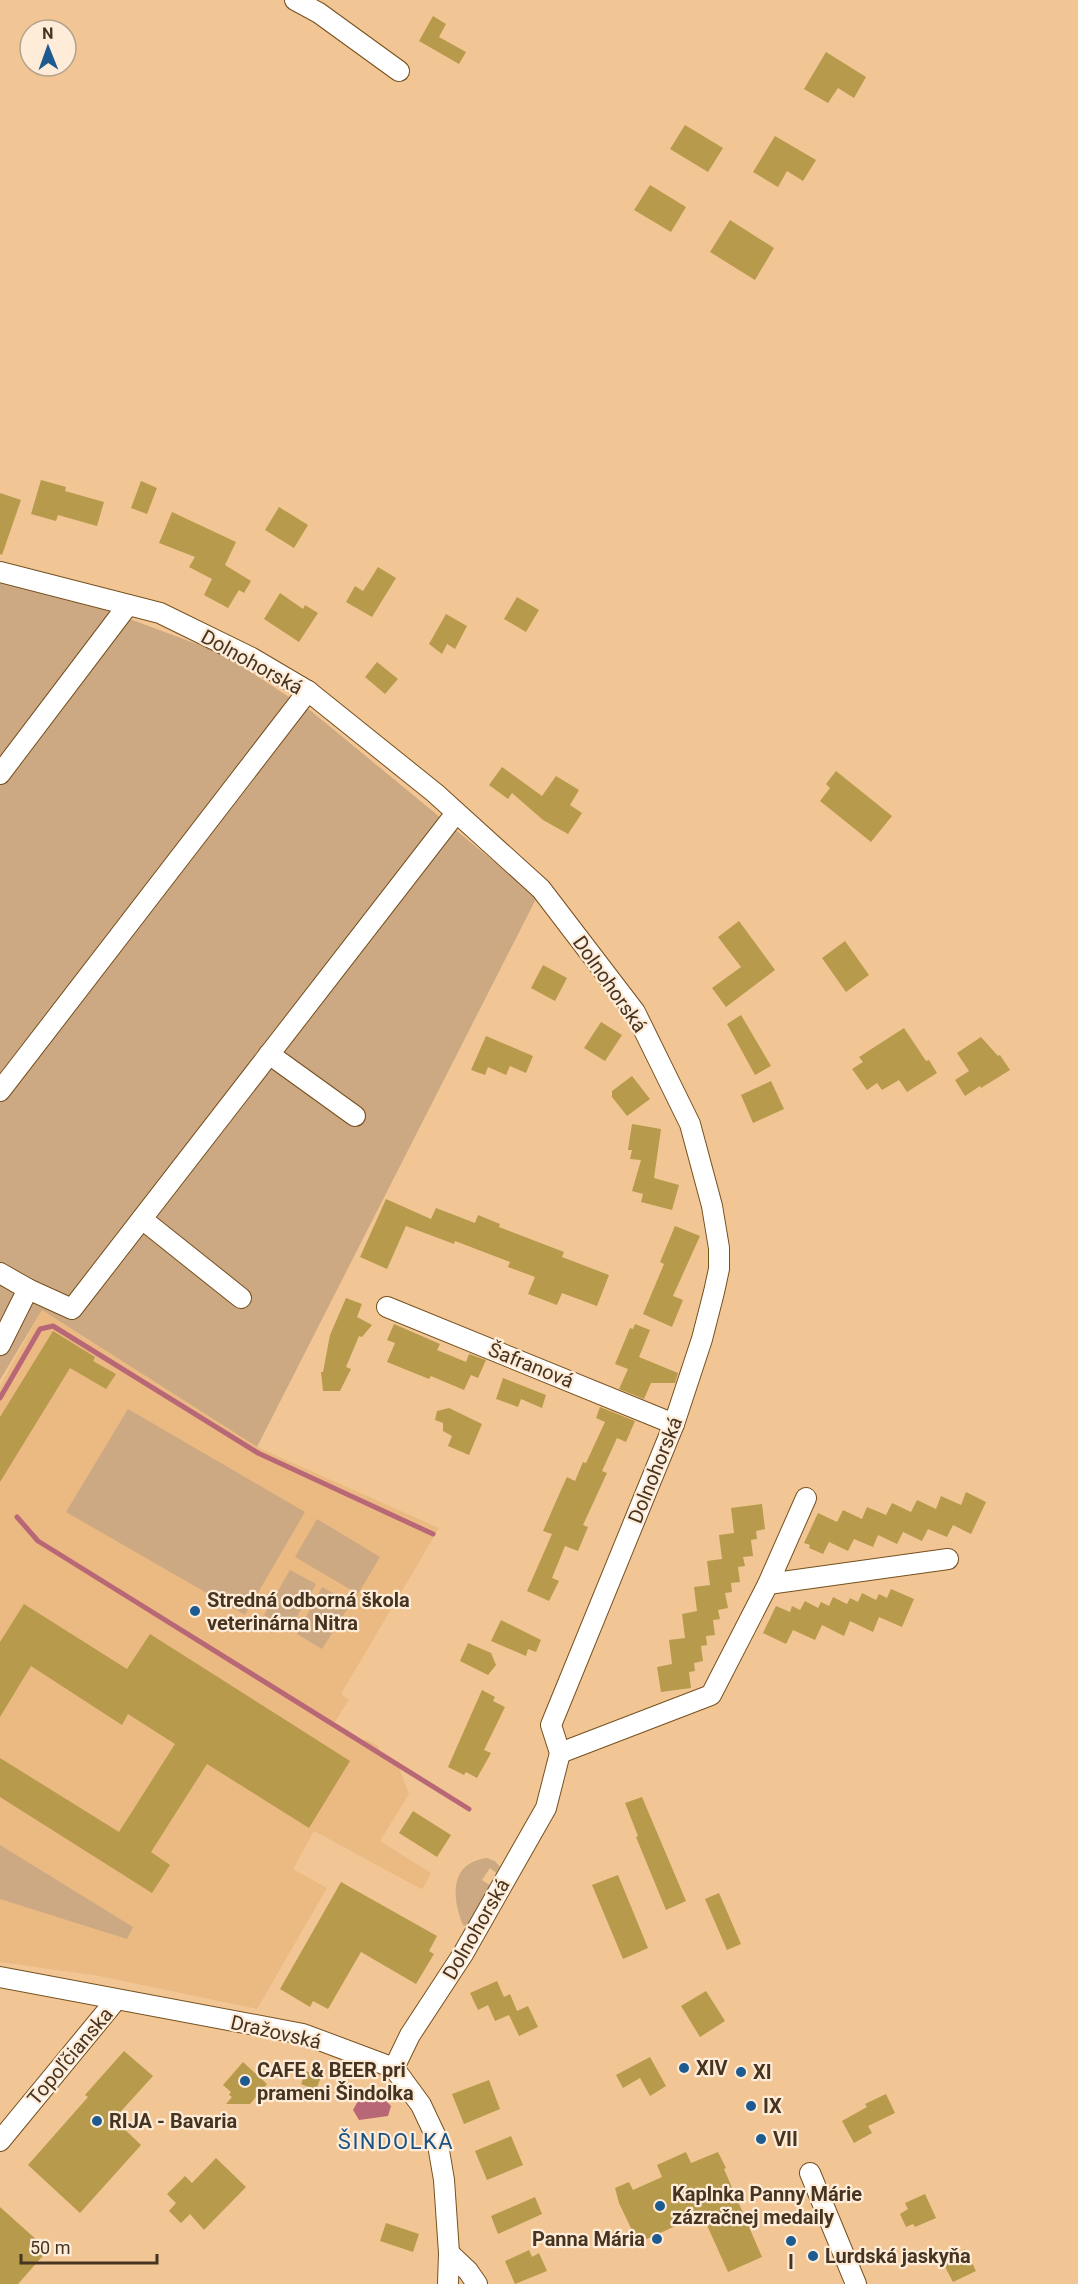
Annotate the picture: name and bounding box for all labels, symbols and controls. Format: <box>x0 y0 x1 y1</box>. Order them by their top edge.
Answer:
north arrow <box>18 18 78 78</box>
text: N <box>42 24 54 43</box>
street label: Dolnohorská <box>197 624 307 700</box>
street label: Dolnohorská <box>568 931 652 1037</box>
street label: Šafranová <box>485 1337 577 1393</box>
street label: Dolnohorská <box>623 1413 687 1527</box>
place label: Stredná odborná škola veterinárna Nitra <box>207 1588 410 1635</box>
marker: Stredná odborná škola veterinárna Nitra <box>188 1604 202 1618</box>
street label: Dolnohorská <box>438 1874 514 1984</box>
street label: Topoľčianska <box>22 2002 118 2110</box>
street label: Dražovská <box>228 2010 324 2054</box>
place label: XIV <box>696 2056 729 2080</box>
place label: CAFE & BEER pri prameni Šindolka <box>257 2058 414 2105</box>
place label: XI <box>753 2060 772 2084</box>
marker: XIV <box>677 2061 691 2075</box>
marker: XI <box>734 2065 748 2079</box>
marker: CAFE & BEER pri prameni Šindolka <box>238 2074 252 2088</box>
place label: IX <box>763 2094 782 2118</box>
marker: IX <box>744 2099 758 2113</box>
place label: RIJA - Bavaria <box>109 2109 238 2133</box>
marker: RIJA - Bavaria <box>90 2114 104 2128</box>
place label: VII <box>773 2127 798 2151</box>
district label: ŠINDOLKA <box>338 2128 454 2154</box>
marker: VII <box>754 2132 768 2146</box>
place label: Kaplnka Panny Márie zázračnej medaily <box>672 2182 862 2229</box>
marker: Kaplnka Panny Márie zázračnej medaily <box>653 2199 667 2213</box>
scale bar <box>21 2227 158 2265</box>
place label: Panna Mária <box>532 2227 645 2251</box>
marker: Panna Mária <box>650 2232 664 2246</box>
marker: I <box>784 2234 798 2248</box>
text: 50 m <box>30 2237 70 2258</box>
place label: Lurdská jaskyňa <box>825 2244 971 2268</box>
marker: Lurdská jaskyňa <box>806 2249 820 2263</box>
place label: I <box>788 2250 794 2274</box>

